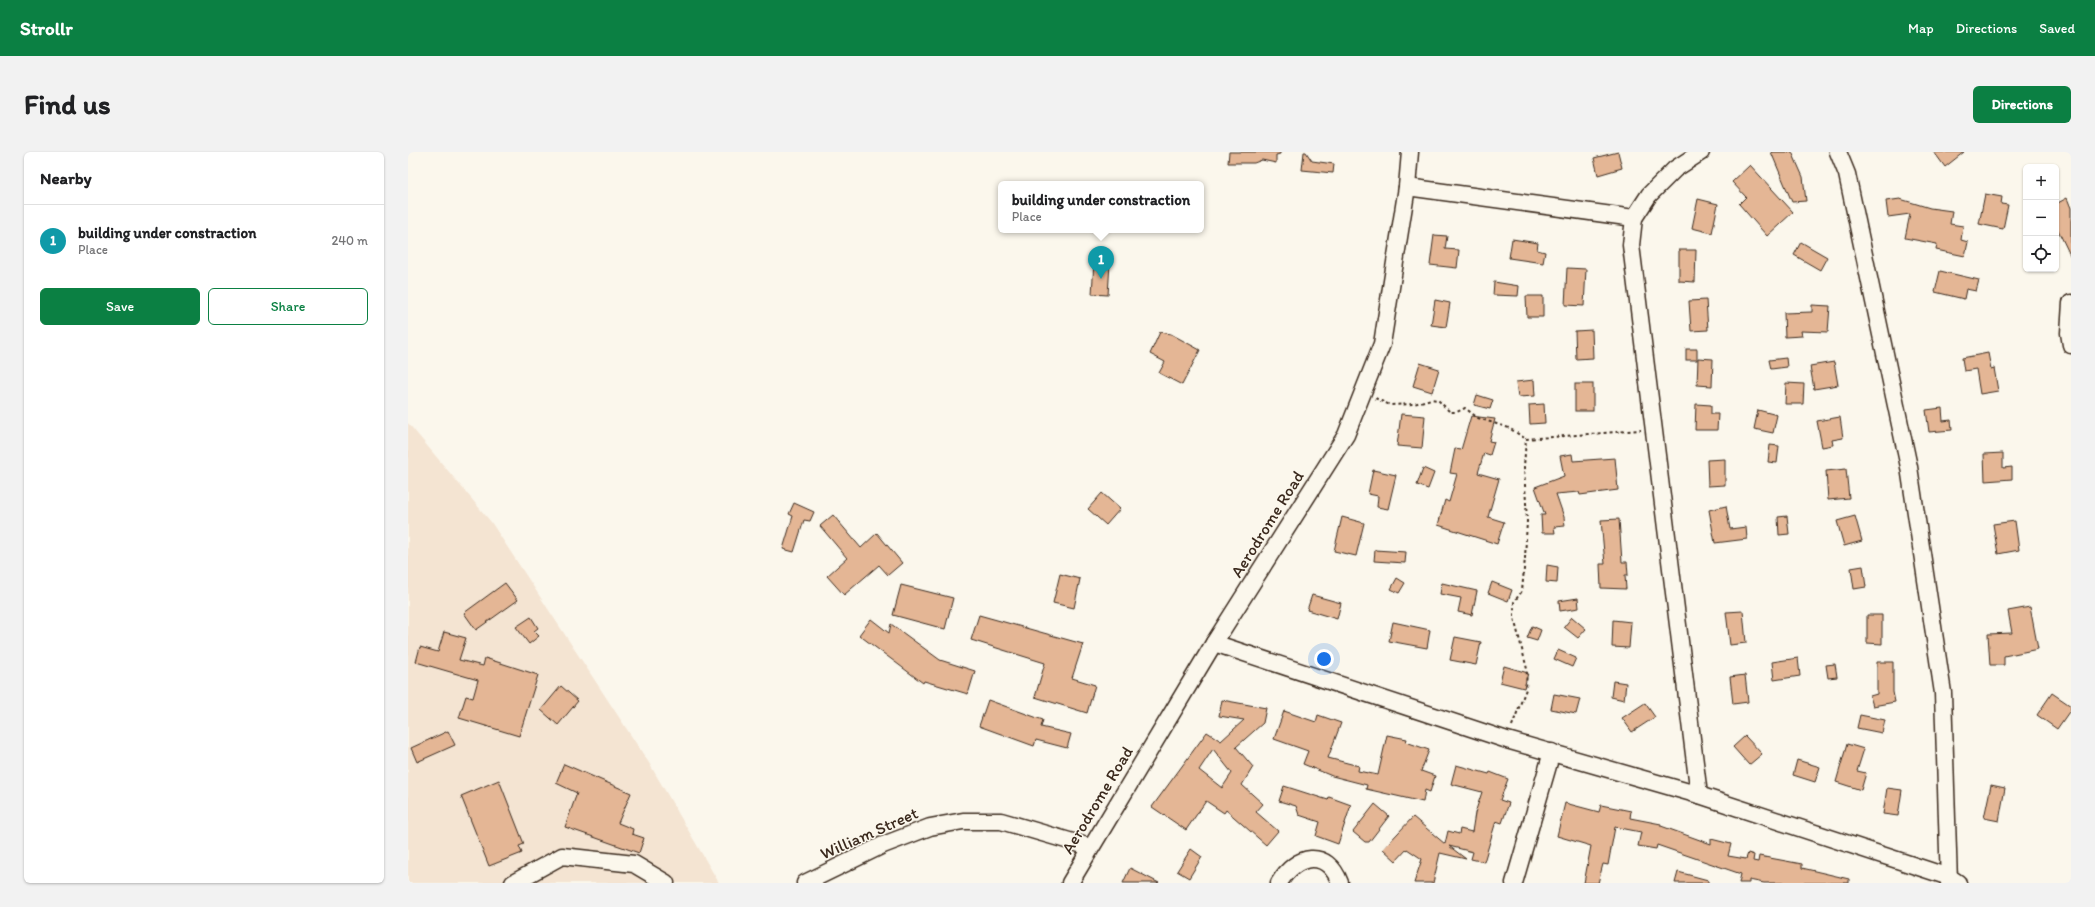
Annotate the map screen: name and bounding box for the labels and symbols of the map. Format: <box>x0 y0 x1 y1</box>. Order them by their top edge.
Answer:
pin: 1 <box>1088 246 1114 279</box>
street label: Aerodrome Road <box>1226 467 1308 581</box>
your location <box>1314 649 1334 669</box>
street label: Aerodrome Road <box>1057 743 1137 857</box>
street label: William Street <box>817 803 921 863</box>

